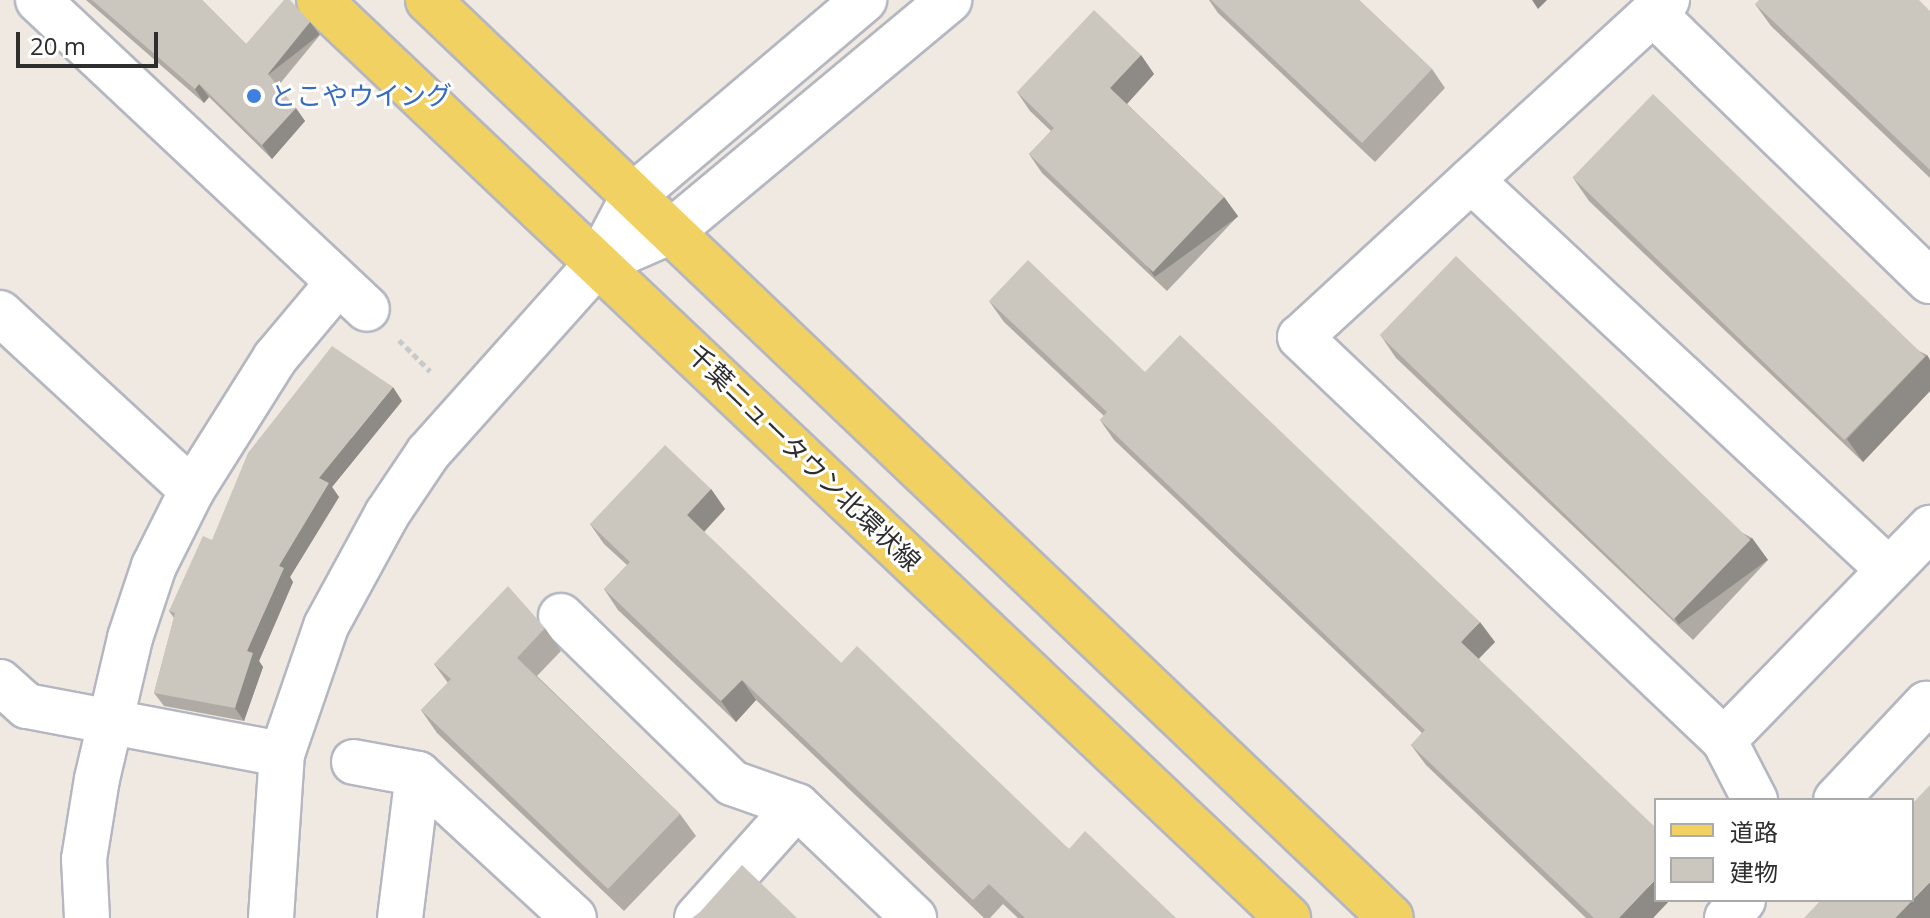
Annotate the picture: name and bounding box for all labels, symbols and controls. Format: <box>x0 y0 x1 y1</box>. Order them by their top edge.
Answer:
scale bar <box>20 16 162 66</box>
text: 20 m <box>30 29 86 62</box>
place label: とこやウイング <box>270 80 452 112</box>
marker: とこやウイング <box>245 87 263 105</box>
street label: 千葉ニュータウン北環状線 <box>681 338 927 578</box>
legend <box>1654 798 1914 902</box>
text: 道路 <box>1730 815 1778 848</box>
text: 建物 <box>1730 855 1778 888</box>

